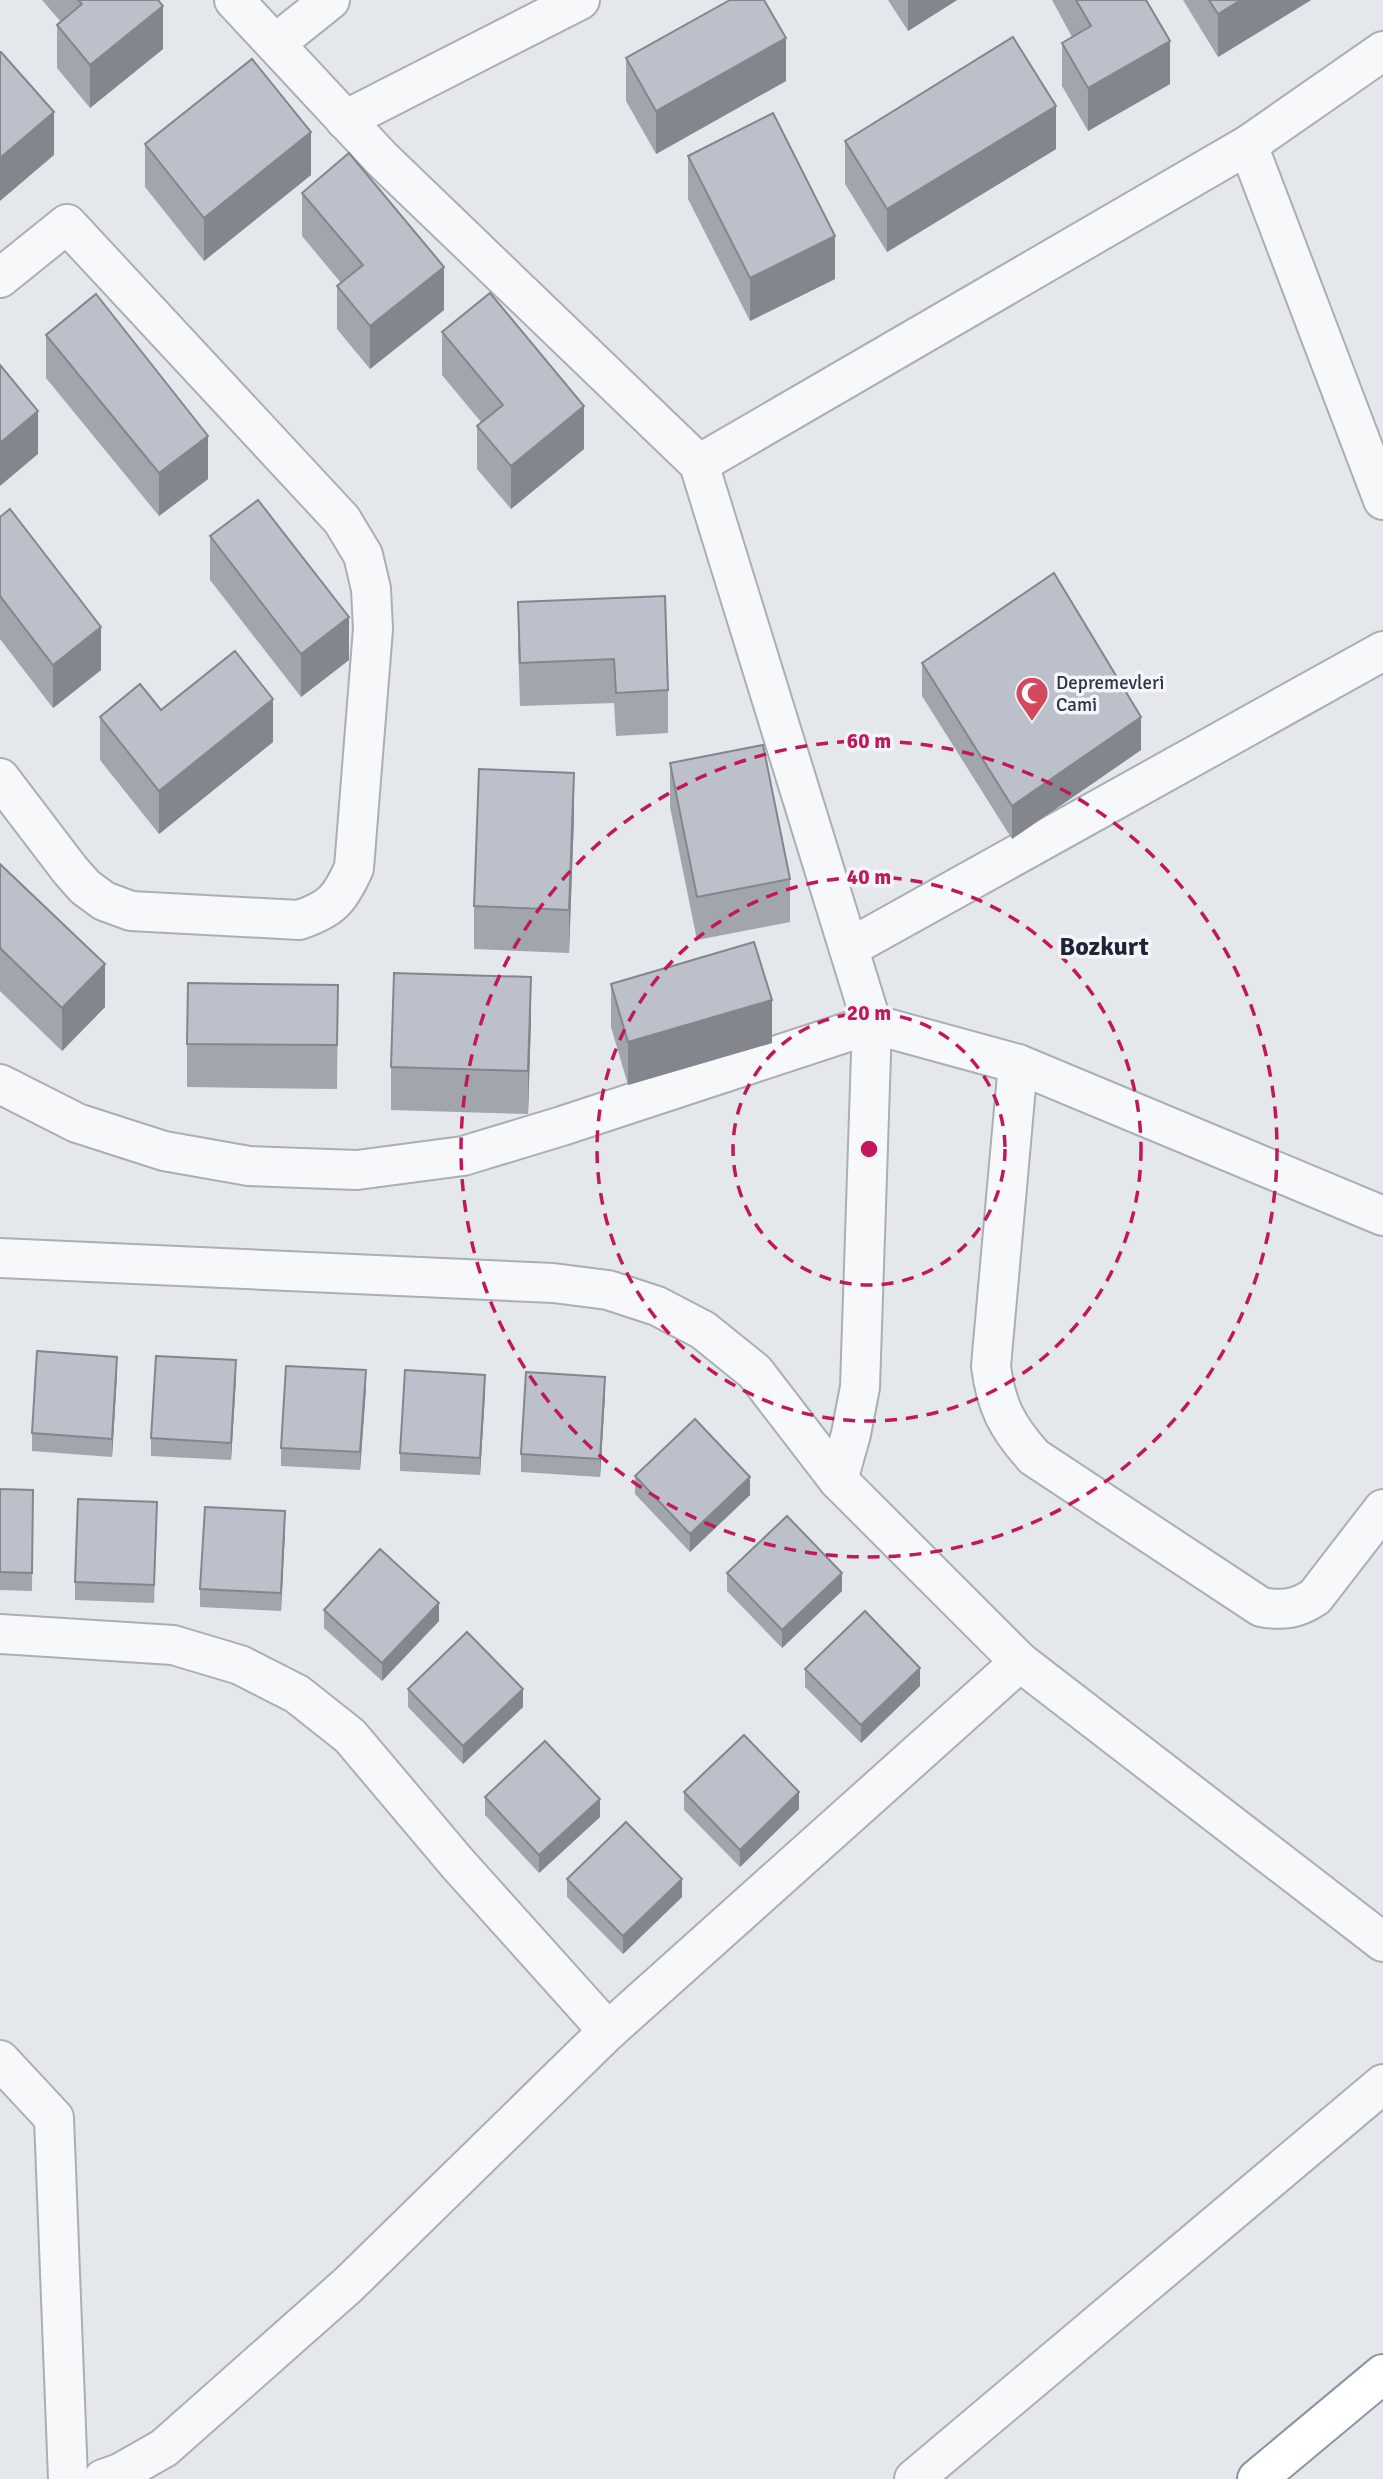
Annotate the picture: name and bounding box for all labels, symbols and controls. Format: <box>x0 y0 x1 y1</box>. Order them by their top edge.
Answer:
place label: Depremevleri Cami <box>1056 671 1164 717</box>
mosque icon: Depremevleri Cami <box>1013 674 1051 723</box>
text: 60 m <box>847 728 891 754</box>
text: 40 m <box>847 864 891 890</box>
district label: Bozkurt <box>1059 931 1149 963</box>
text: 20 m <box>847 1000 891 1026</box>
centre of rings <box>857 1137 881 1161</box>

